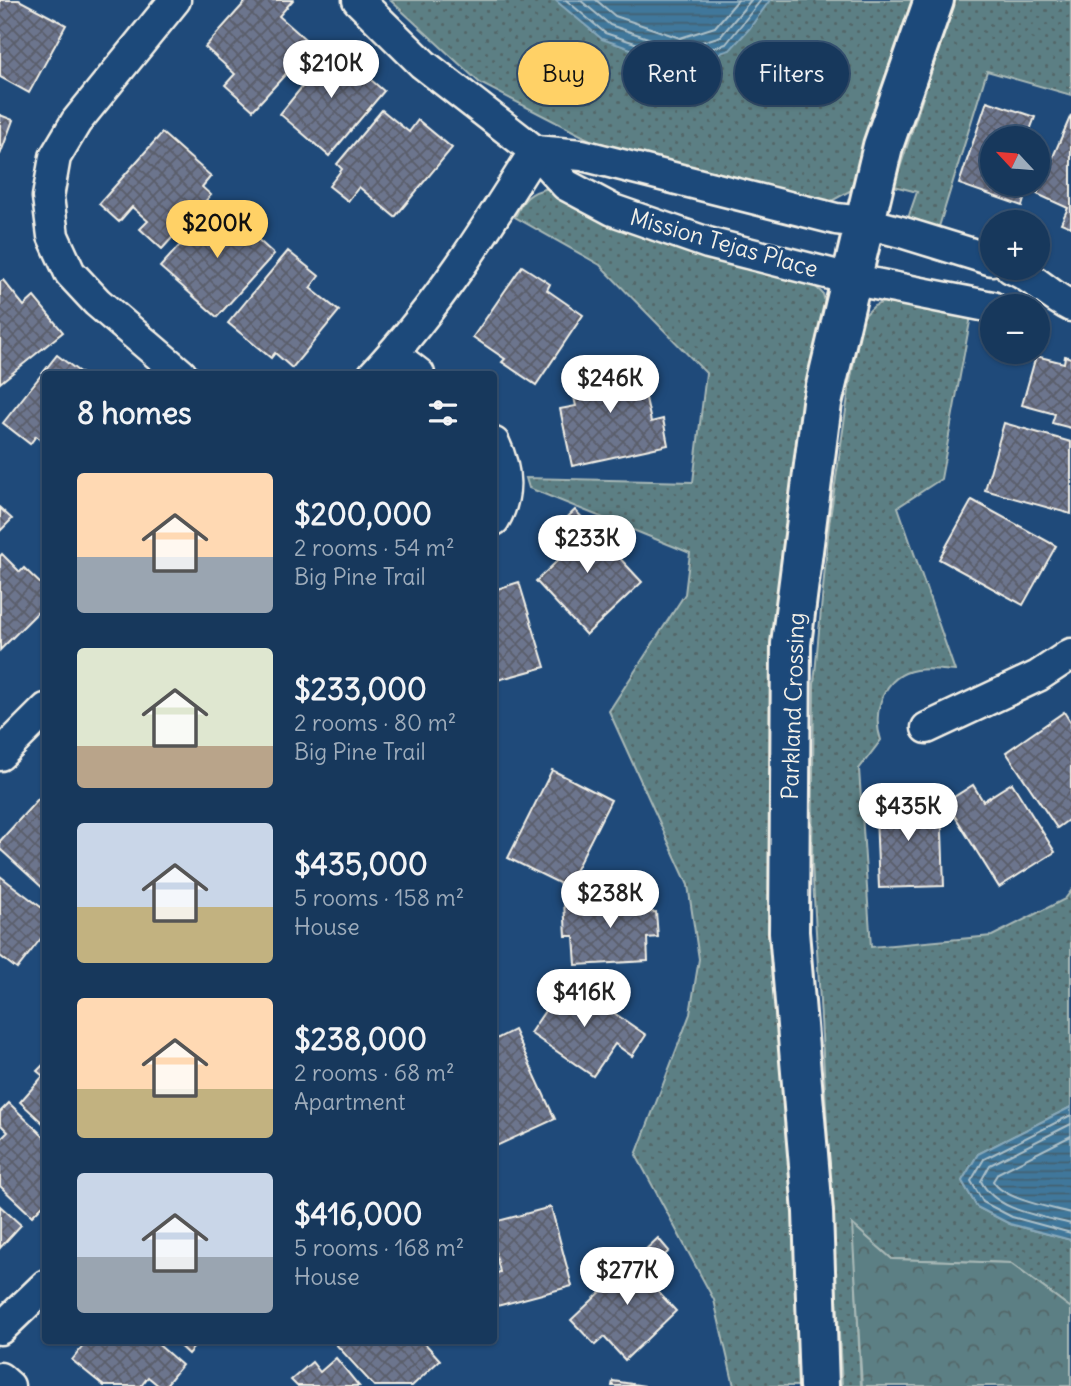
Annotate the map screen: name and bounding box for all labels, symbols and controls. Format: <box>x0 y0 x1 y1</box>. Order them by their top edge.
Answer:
pin: $210K <box>282 41 380 100</box>
chip: Buy <box>518 42 609 105</box>
chip: Rent <box>623 42 721 105</box>
chip: Filters <box>735 42 849 105</box>
text: $210K <box>299 48 363 77</box>
north arrow <box>980 126 1050 196</box>
map controls <box>980 126 1050 364</box>
pin: $200K <box>168 201 266 260</box>
street label: Mission Tejas Place <box>627 202 821 283</box>
text: $200K <box>182 208 252 237</box>
button: + <box>980 210 1050 280</box>
button: − <box>980 294 1050 364</box>
pin: $246K <box>561 356 659 415</box>
text: $246K <box>577 363 643 392</box>
text: 8 homes <box>77 394 192 432</box>
icon: filters <box>424 394 462 432</box>
text: $200,000 <box>294 495 432 533</box>
icon: home <box>133 501 217 585</box>
pin: $233K <box>538 516 636 575</box>
text: $233K <box>554 523 620 552</box>
text: 2 rooms · 54 m² <box>294 533 455 562</box>
text: Big Pine Trail <box>294 562 426 591</box>
street label: Parkland Crossing <box>775 612 810 800</box>
text: $233,000 <box>294 670 427 708</box>
icon: home <box>133 676 217 760</box>
text: 2 rooms · 80 m² <box>294 708 456 737</box>
text: Big Pine Trail <box>294 737 426 766</box>
pin: $435K <box>859 784 957 843</box>
text: $435K <box>875 791 941 820</box>
text: $435,000 <box>294 845 428 883</box>
icon: home <box>133 851 217 935</box>
pin: $238K <box>561 870 659 930</box>
text: $238K <box>577 878 643 907</box>
text: 5 rooms · 158 m² <box>294 883 464 912</box>
text: House <box>294 912 360 941</box>
pin: $416K <box>535 970 633 1029</box>
text: $416K <box>553 977 615 1006</box>
text: $238,000 <box>294 1020 427 1058</box>
icon: home <box>133 1026 217 1110</box>
text: 2 rooms · 68 m² <box>294 1058 455 1087</box>
text: Apartment <box>294 1087 406 1116</box>
text: $416,000 <box>294 1195 422 1233</box>
icon: home <box>133 1201 217 1285</box>
text: 5 rooms · 168 m² <box>294 1233 464 1262</box>
pin: $277K <box>578 1248 676 1307</box>
text: $277K <box>596 1255 658 1284</box>
text: House <box>294 1262 360 1291</box>

